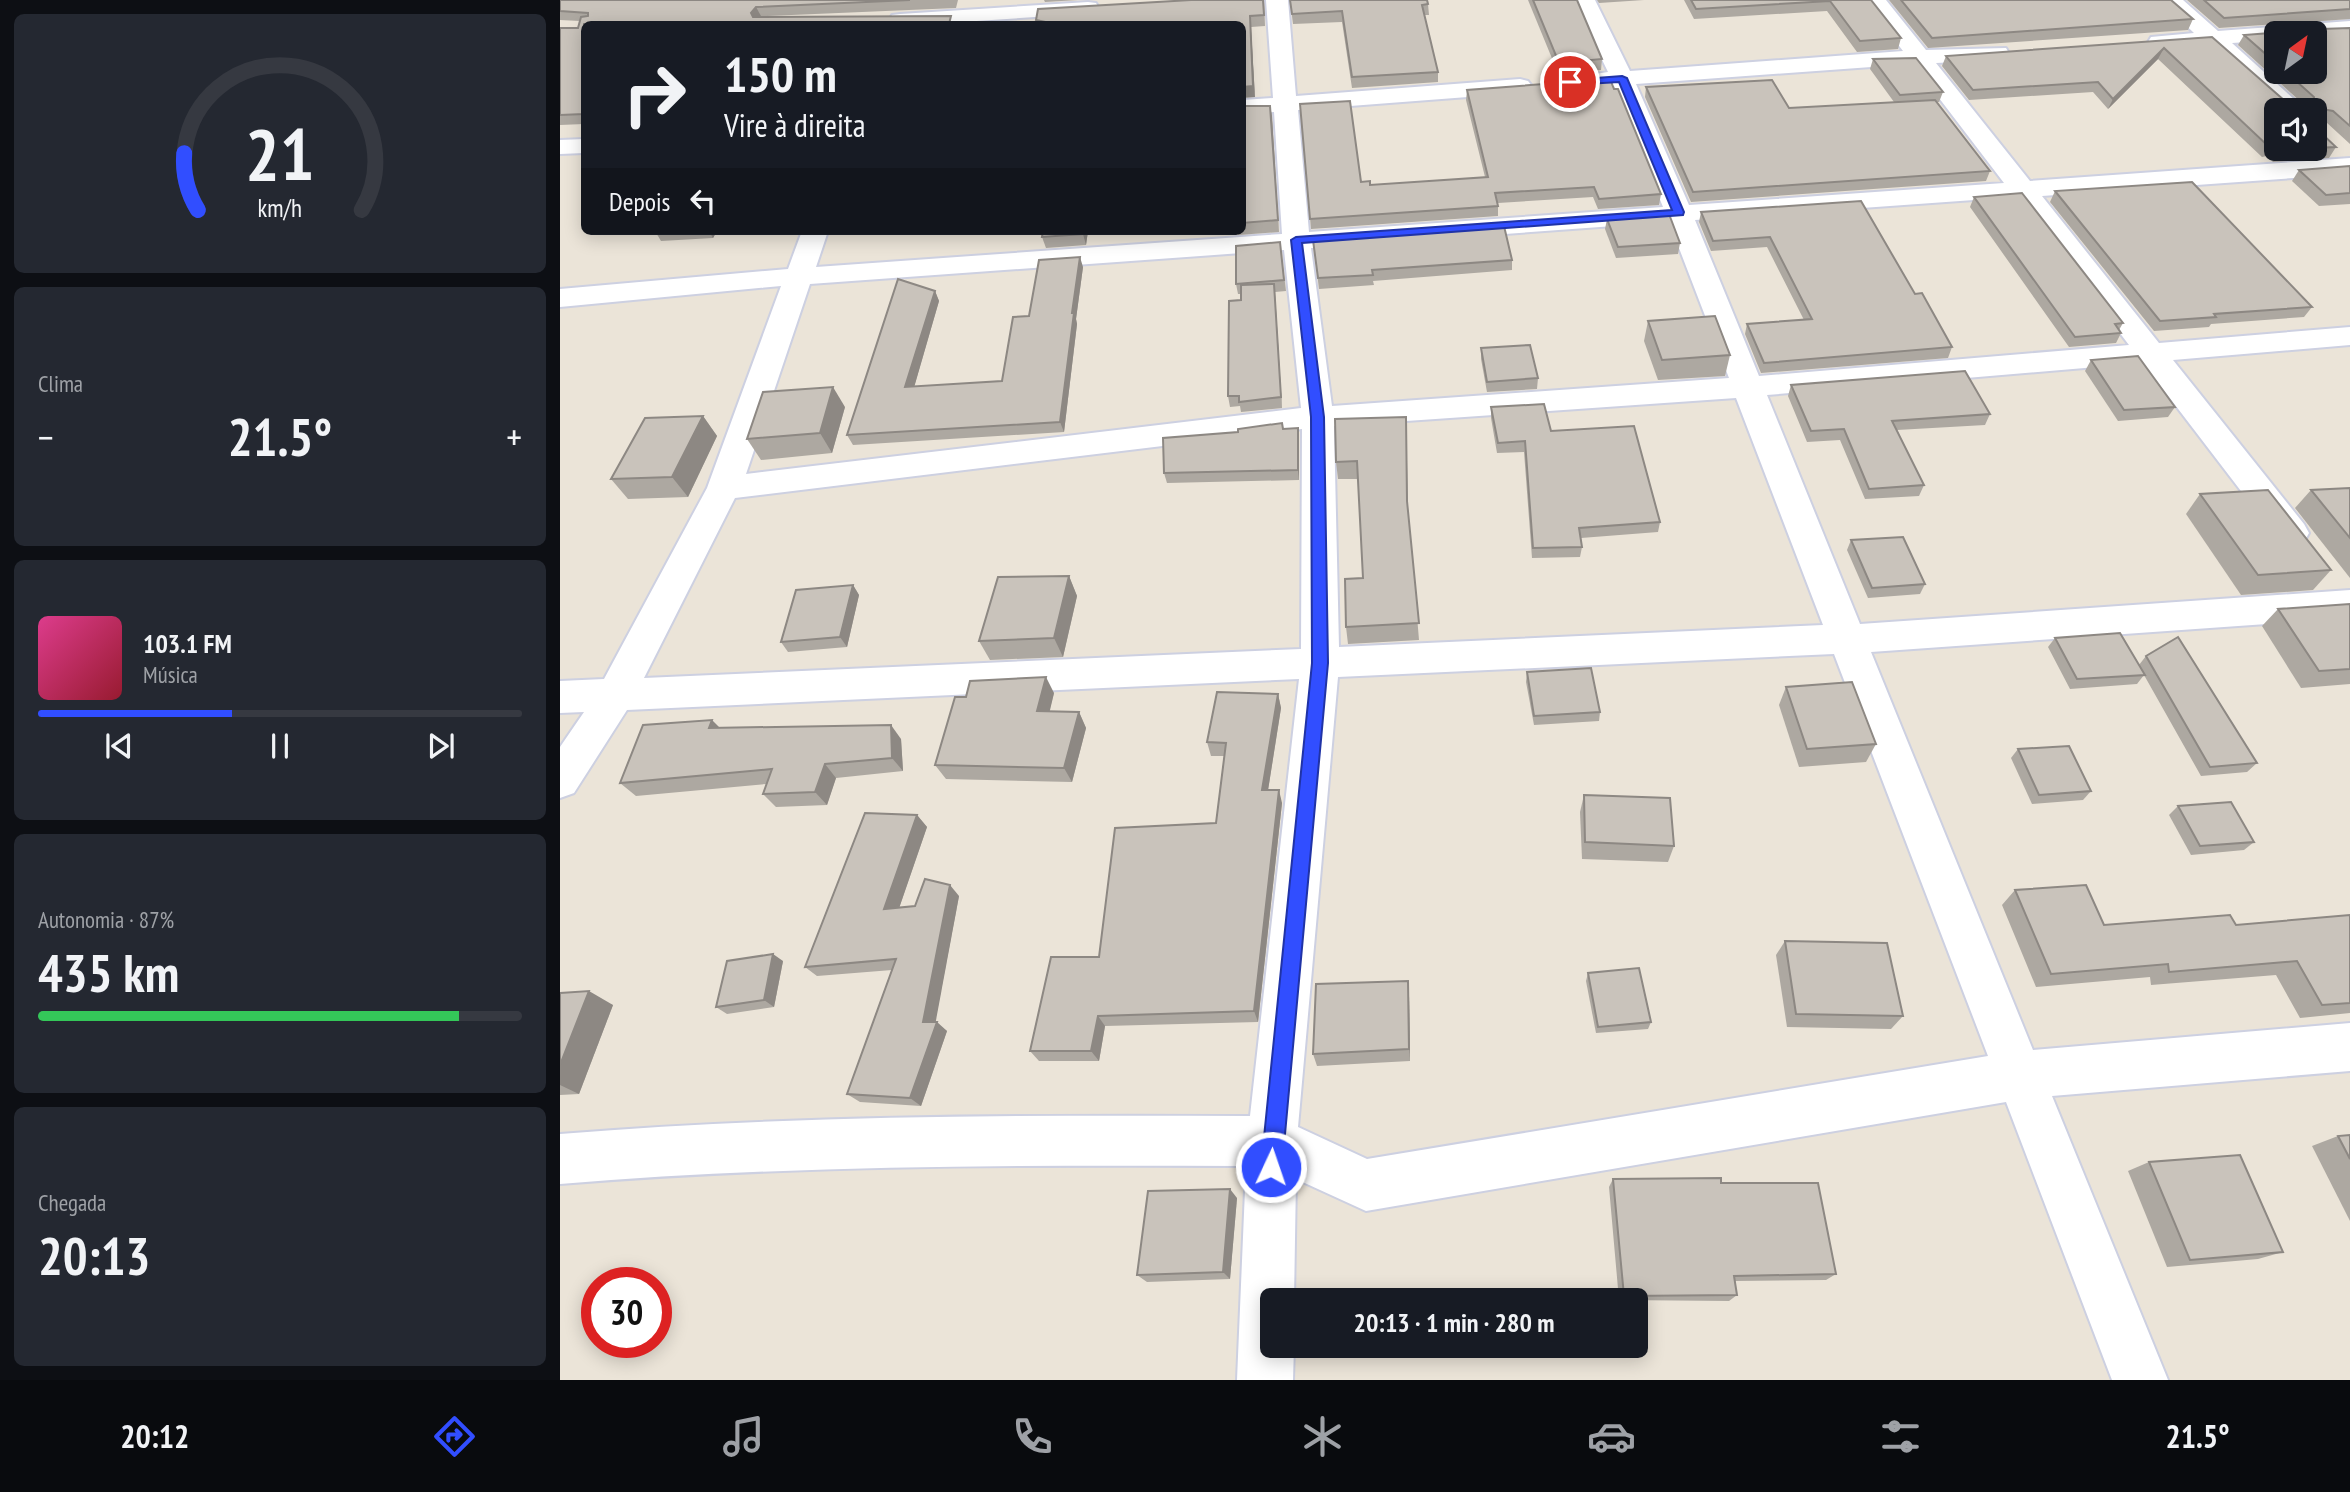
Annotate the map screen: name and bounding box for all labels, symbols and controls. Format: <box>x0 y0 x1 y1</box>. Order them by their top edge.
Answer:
north arrow <box>2264 21 2328 84</box>
map controls <box>2264 21 2327 161</box>
text: 150 m <box>724 42 837 106</box>
icon: right <box>609 49 700 140</box>
pin <box>1540 52 1600 112</box>
icon: arrive <box>1551 63 1589 101</box>
button: sound <box>2264 98 2327 161</box>
text: Vire à direita <box>724 104 865 146</box>
text: 21 <box>245 106 315 200</box>
icon: left <box>684 182 722 220</box>
text: Depois <box>609 185 670 218</box>
text: km/h <box>258 191 302 223</box>
text: Clima <box>38 369 83 398</box>
text: 21.5° <box>228 403 332 470</box>
text: − <box>38 412 54 461</box>
text: + <box>506 412 522 461</box>
text: 103.1 FM <box>143 627 232 660</box>
text: Música <box>143 660 198 689</box>
icon: previous <box>100 727 138 765</box>
icon: pause <box>261 727 299 765</box>
icon: next <box>422 727 460 765</box>
text: Autonomia · 87% <box>38 905 174 934</box>
text: 435 km <box>38 939 179 1006</box>
position arrow <box>1234 1130 1308 1204</box>
text: Chegada <box>38 1188 106 1217</box>
text: 20:13 <box>38 1222 150 1289</box>
speed limit sign: 30 <box>581 1267 672 1358</box>
text: 20:13 · 1 min · 280 m <box>1354 1306 1554 1339</box>
icon: directions <box>430 1412 479 1461</box>
icon: music <box>719 1412 768 1461</box>
icon: phone <box>1008 1412 1057 1461</box>
icon: climate <box>1298 1412 1347 1461</box>
icon: car <box>1587 1412 1636 1461</box>
icon: filters <box>1876 1412 1925 1461</box>
text: 20:12 <box>120 1415 189 1457</box>
text: 21.5° <box>2165 1415 2230 1457</box>

